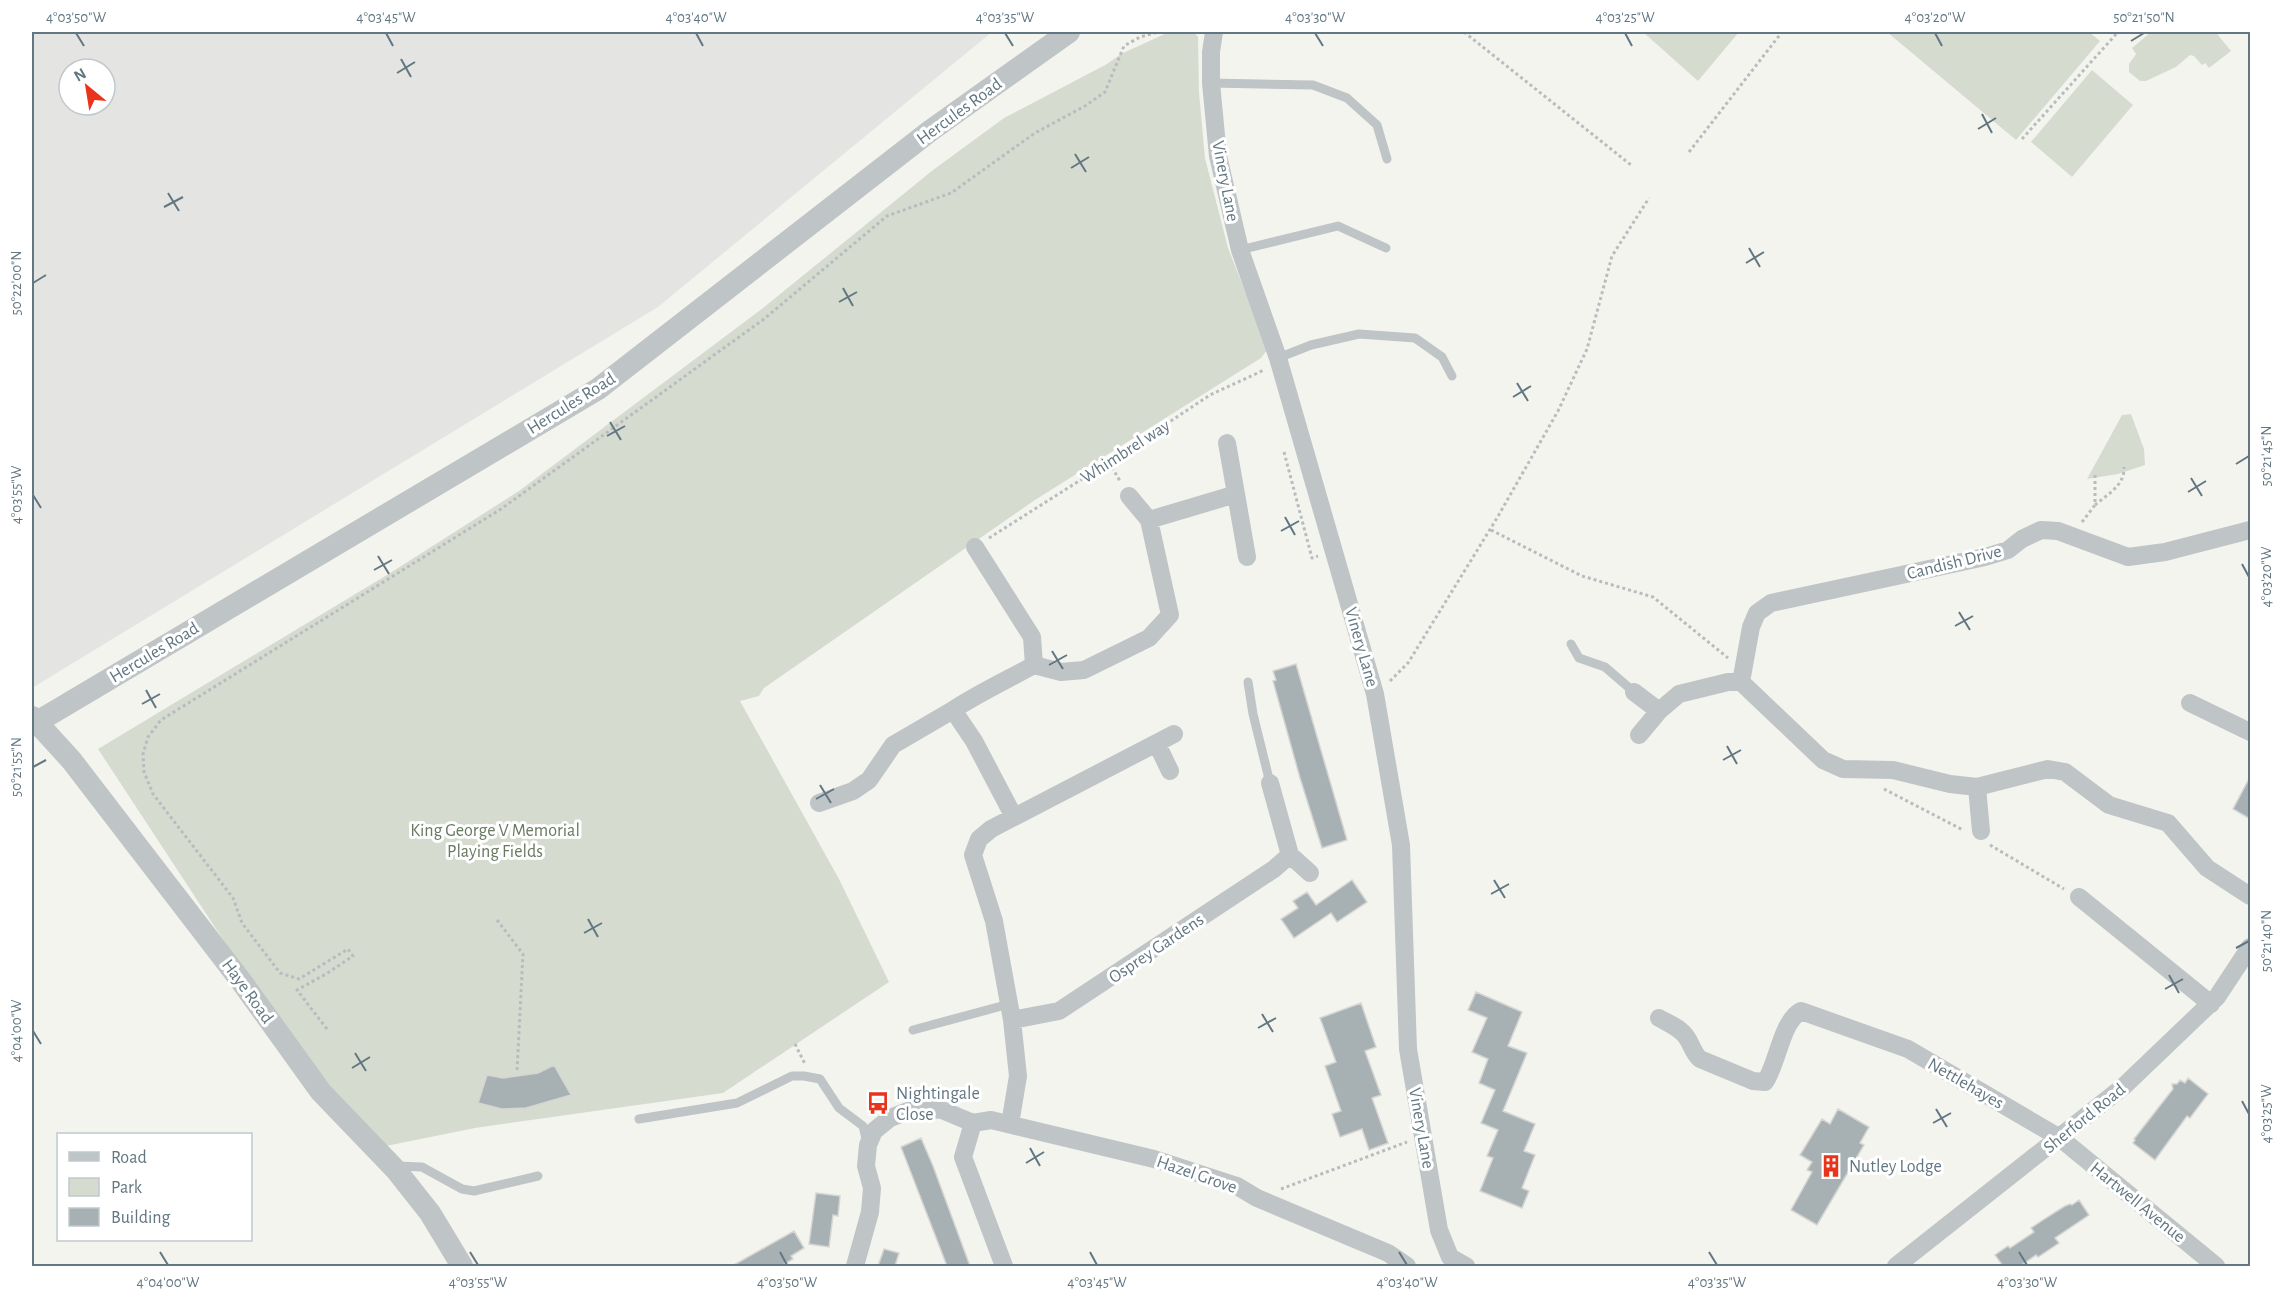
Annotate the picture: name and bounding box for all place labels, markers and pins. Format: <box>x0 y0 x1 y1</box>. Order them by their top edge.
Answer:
place label: Nightingale Close <box>896 1085 980 1124</box>
bus stop icon: Nightingale Close <box>865 1090 891 1116</box>
building icon: Nutley Lodge <box>1818 1153 1844 1179</box>
place label: Nutley Lodge <box>1849 1158 1942 1176</box>

